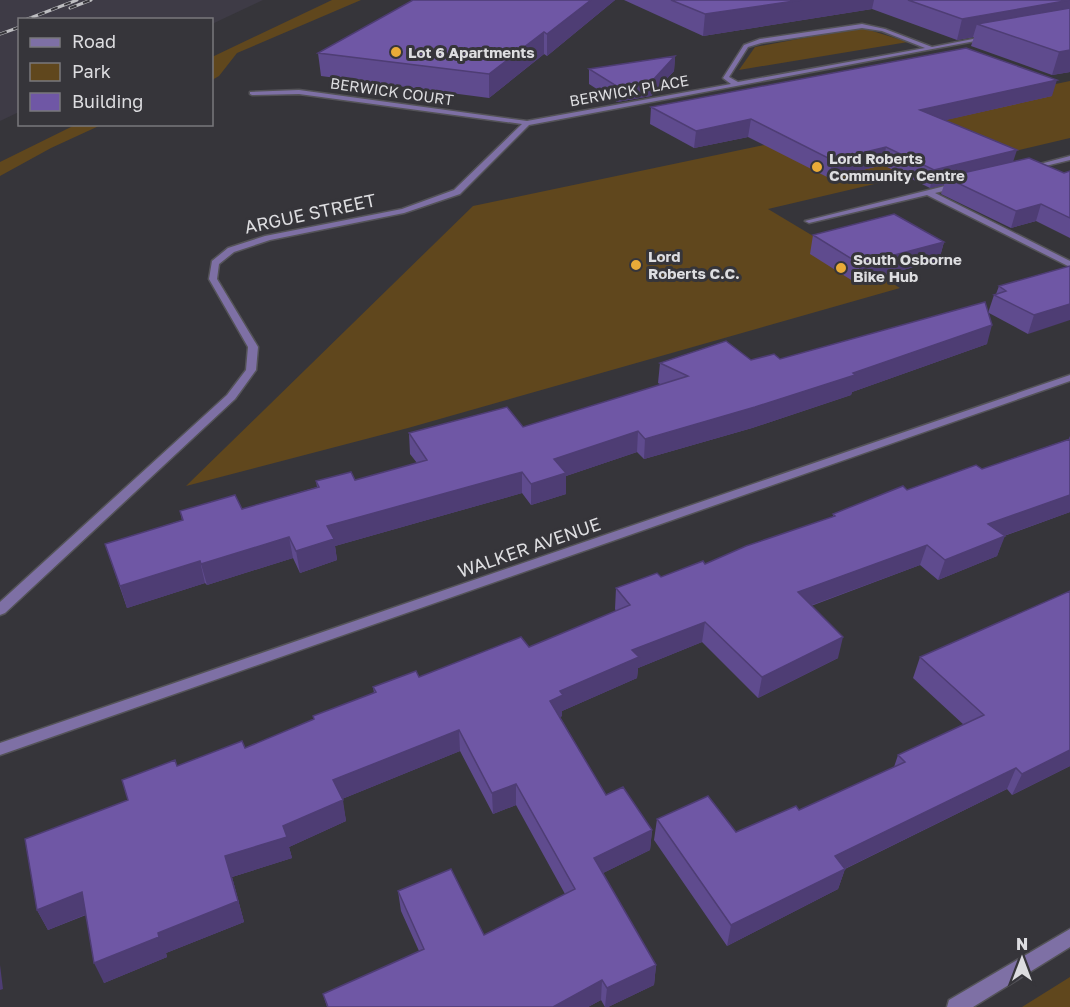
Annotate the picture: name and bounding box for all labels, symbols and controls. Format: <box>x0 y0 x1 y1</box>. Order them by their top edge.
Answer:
legend <box>18 18 213 126</box>
text: Road <box>72 30 116 52</box>
place label: Lot 6 Apartments <box>408 43 535 61</box>
marker: Lot 6 Apartments <box>389 45 403 59</box>
text: Park <box>72 60 111 82</box>
street label: BERWICK PLACE <box>568 71 690 109</box>
street label: BERWICK COURT <box>329 73 455 109</box>
text: Building <box>72 90 143 112</box>
place label: Lord Roberts Community Centre <box>829 149 965 184</box>
marker: Lord Roberts Community Centre <box>810 160 824 174</box>
street label: ARGUE STREET <box>242 188 378 238</box>
place label: Lord Roberts C.C. <box>648 247 740 282</box>
place label: South Osborne Bike Hub <box>853 250 962 285</box>
marker: Lord Roberts C.C. <box>629 258 643 272</box>
marker: South Osborne Bike Hub <box>834 261 848 275</box>
street label: WALKER AVENUE <box>455 512 603 582</box>
north arrow <box>992 929 1052 989</box>
text: N <box>1016 934 1028 954</box>

